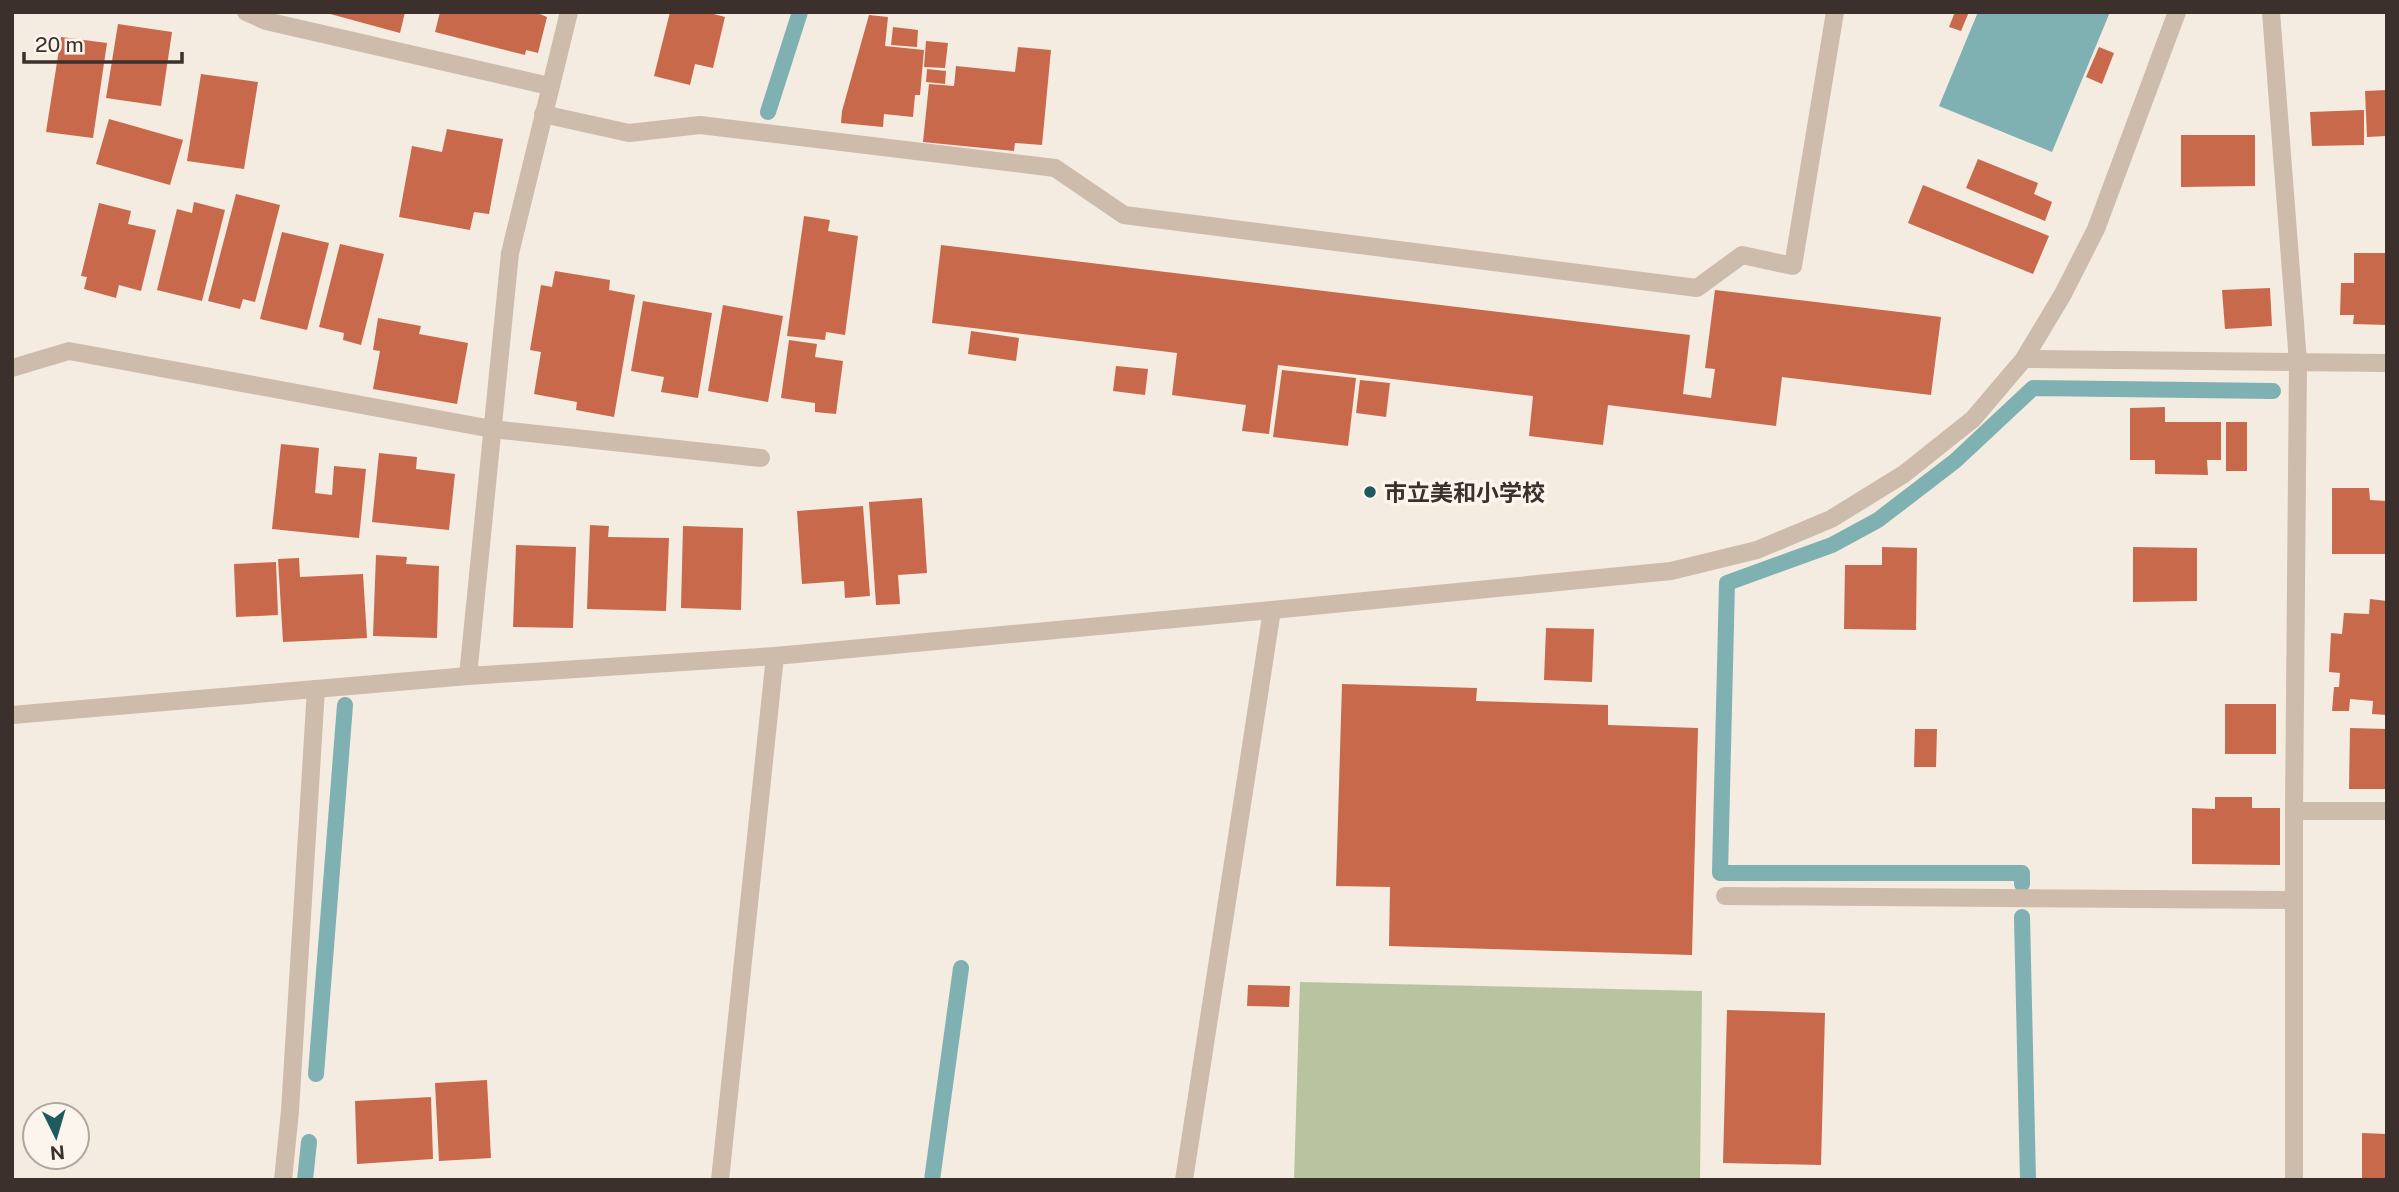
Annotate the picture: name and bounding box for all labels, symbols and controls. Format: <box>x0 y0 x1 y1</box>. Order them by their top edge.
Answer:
scale bar <box>24 21 182 65</box>
text: 20 m <box>35 32 84 57</box>
place label: 市立美和小学校 <box>1384 479 1545 506</box>
marker: 市立美和小学校 <box>1362 484 1378 500</box>
north arrow <box>21 1101 91 1171</box>
text: N <box>49 1141 66 1165</box>

